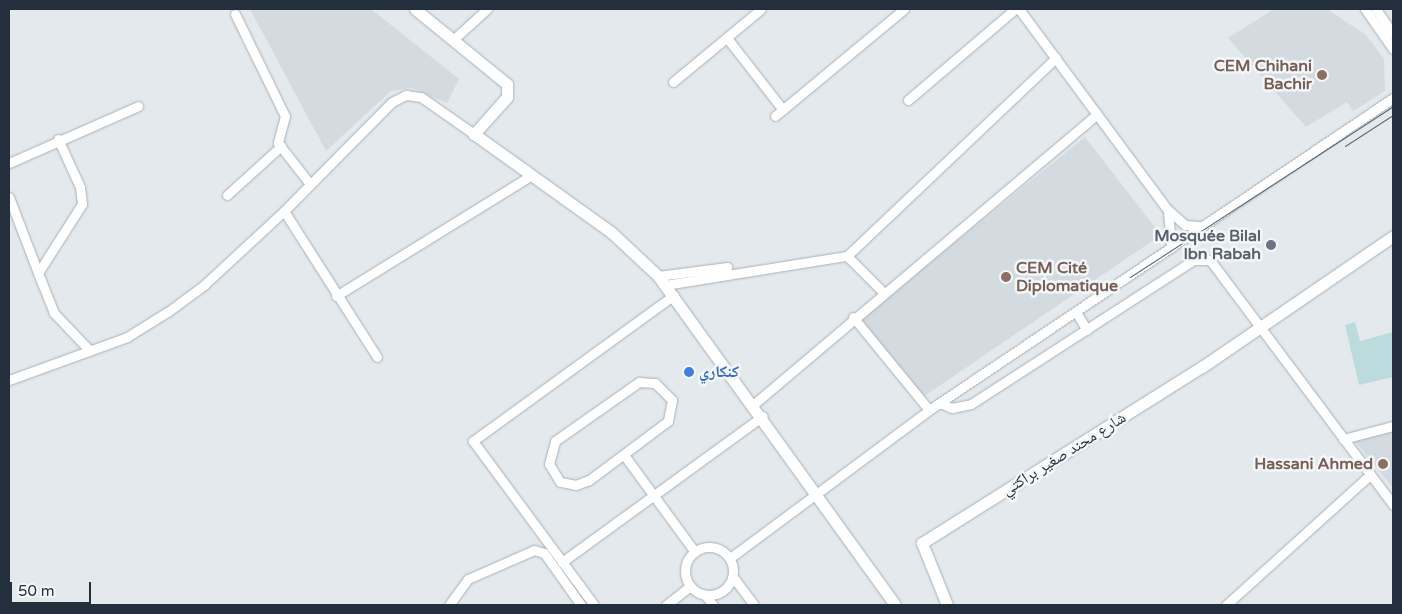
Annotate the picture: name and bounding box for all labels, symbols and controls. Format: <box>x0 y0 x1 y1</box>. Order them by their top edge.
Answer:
place label: CEM Chihani Bachir <box>1214 56 1312 94</box>
marker: CEM Chihani Bachir <box>1316 69 1328 81</box>
place label: Mosquée Bilal Ibn Rabah <box>1154 226 1261 264</box>
marker: Mosquée Bilal Ibn Rabah <box>1265 239 1277 251</box>
place label: CEM Cité Diplomatique <box>1016 258 1118 296</box>
marker: CEM Cité Diplomatique <box>1000 271 1012 283</box>
place label: كنكاري <box>699 362 739 382</box>
marker: كنكاري <box>683 366 695 378</box>
street label: شارع محند صغير براكتي <box>998 408 1130 500</box>
place label: Hassani Ahmed <box>1254 454 1373 474</box>
marker: Hassani Ahmed <box>1377 458 1389 470</box>
scale bar <box>12 572 94 604</box>
text: 50 m <box>18 582 55 600</box>

